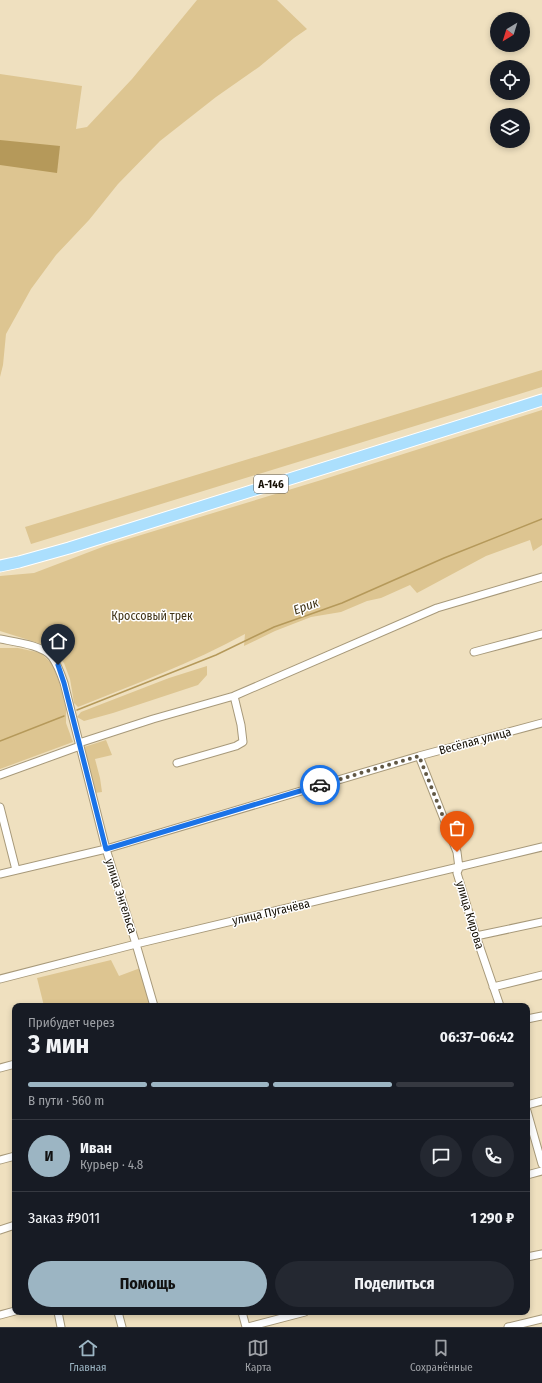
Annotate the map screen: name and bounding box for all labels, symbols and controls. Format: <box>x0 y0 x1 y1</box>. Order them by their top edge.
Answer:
north arrow <box>490 12 530 52</box>
map controls <box>490 12 530 148</box>
button: locate <box>490 60 530 100</box>
button: layers <box>490 108 530 148</box>
road number: А-146 <box>254 475 288 493</box>
water label: Ерик <box>291 594 321 618</box>
park label: Кроссовый трек <box>111 609 193 623</box>
pin <box>41 624 75 665</box>
icon: home <box>47 630 69 652</box>
street label: Весёлая улица <box>437 725 513 757</box>
courier <box>300 765 340 805</box>
icon: car <box>309 774 331 796</box>
pin <box>440 811 474 852</box>
icon: bag <box>446 817 468 839</box>
street label: улица Энгельса <box>102 857 140 935</box>
street label: улица Кирова <box>453 879 487 951</box>
street label: улица Пугачёва <box>231 896 311 928</box>
text: Прибудет через <box>28 1015 115 1030</box>
text: 06:37–06:42 <box>440 1028 514 1046</box>
text: 3 мин <box>28 1029 89 1060</box>
text: В пути · 560 m <box>28 1093 104 1108</box>
button: chat <box>420 1135 462 1177</box>
button: phone <box>472 1135 514 1177</box>
text: Иван <box>80 1139 112 1157</box>
text: И <box>45 1147 54 1165</box>
text: Курьер · 4.8 <box>80 1157 143 1172</box>
text: Заказ #9011 <box>28 1209 100 1227</box>
text: 1 290 ₽ <box>470 1209 514 1227</box>
button: Помощь <box>28 1261 267 1307</box>
button: Поделиться <box>275 1261 514 1307</box>
tab: Главная <box>69 1337 107 1374</box>
tab: Карта <box>245 1337 271 1374</box>
tab: Сохранённые <box>410 1337 473 1374</box>

